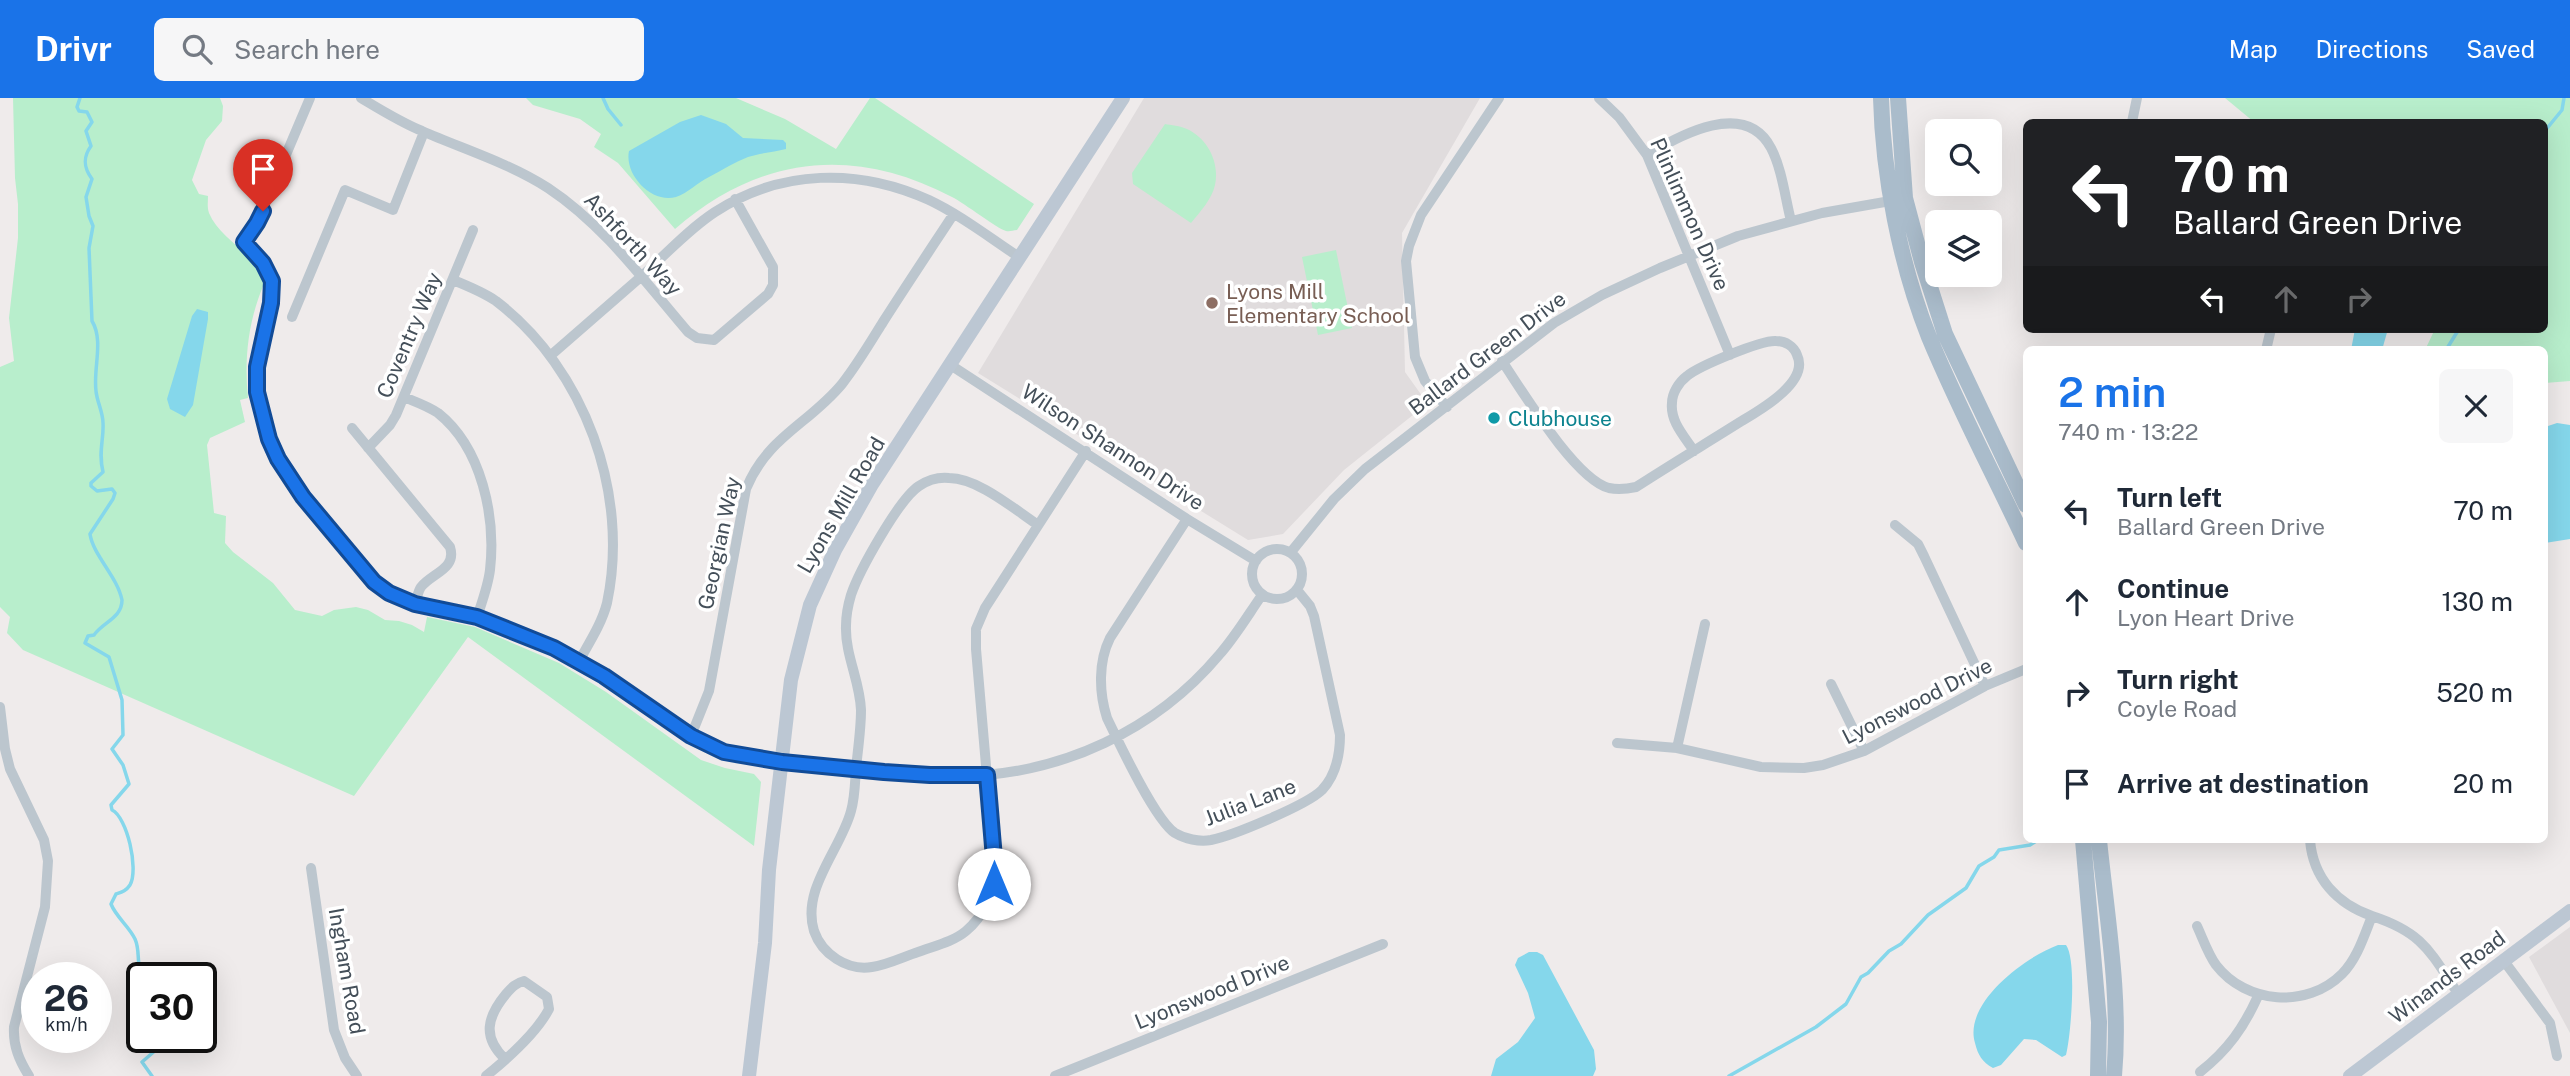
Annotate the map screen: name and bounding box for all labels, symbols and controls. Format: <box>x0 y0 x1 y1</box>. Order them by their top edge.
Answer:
search box <box>154 18 644 81</box>
text: Drivr <box>35 30 112 68</box>
icon: search <box>178 30 216 68</box>
text: Search here <box>234 34 380 65</box>
text: Map <box>2229 35 2278 63</box>
text: Directions <box>2316 35 2428 63</box>
text: Saved <box>2466 35 2535 63</box>
map controls <box>1925 119 2002 287</box>
button: search <box>1925 119 2002 196</box>
street label: Plinlimmon Drive <box>1645 134 1735 294</box>
pin <box>233 139 293 211</box>
text: 70 m <box>2173 145 2290 203</box>
icon: left <box>2058 147 2149 238</box>
icon: arrive <box>244 150 282 188</box>
street label: Ashforth Way <box>579 187 687 301</box>
text: Ballard Green Drive <box>2173 204 2463 241</box>
button: layers <box>1925 210 2002 287</box>
street label: Coventry Way <box>371 268 447 402</box>
place label: Lyons Mill Elementary School <box>1226 279 1410 328</box>
icon: left <box>2194 280 2232 318</box>
icon: ahead <box>2267 280 2305 318</box>
icon: right <box>2340 280 2378 318</box>
street label: Ballard Green Drive <box>1404 286 1570 420</box>
marker: Lyons Mill Elementary School <box>1204 295 1220 311</box>
text: 2 min <box>2058 367 2166 416</box>
button: close <box>2439 369 2513 443</box>
street label: Wilson Shannon Drive <box>1017 379 1209 515</box>
place label: Clubhouse <box>1508 406 1612 431</box>
marker: Clubhouse <box>1486 410 1502 426</box>
text: 740 m · 13:22 <box>2058 418 2198 445</box>
street label: Lyons Mill Road <box>792 432 890 578</box>
street label: Georgian Way <box>693 474 745 612</box>
text: Turn left <box>2117 482 2222 513</box>
icon: left <box>2058 492 2096 530</box>
text: 70 m <box>2453 495 2513 526</box>
text: Ballard Green Drive <box>2117 513 2325 540</box>
text: Continue <box>2117 573 2229 604</box>
icon: ahead <box>2058 583 2096 621</box>
text: 130 m <box>2441 586 2513 617</box>
text: Lyon Heart Drive <box>2117 604 2295 631</box>
street label: Lyonswood Drive <box>1838 652 1996 750</box>
text: Turn right <box>2117 664 2239 695</box>
icon: right <box>2058 674 2096 712</box>
text: 520 m <box>2436 677 2513 708</box>
text: Coyle Road <box>2117 695 2237 722</box>
icon: arrive <box>2058 765 2096 803</box>
text: Arrive at destination <box>2117 768 2369 799</box>
text: 20 m <box>2453 768 2513 799</box>
street label: Julia Lane <box>1201 773 1299 831</box>
position arrow <box>957 847 1031 921</box>
street label: Ingham Road <box>324 906 370 1036</box>
street label: Winands Road <box>2384 925 2510 1029</box>
street label: Lyonswood Drive <box>1131 950 1293 1034</box>
speed limit sign: 30 <box>126 962 217 1053</box>
text: 26 <box>44 978 89 1019</box>
text: km/h <box>45 1014 88 1035</box>

